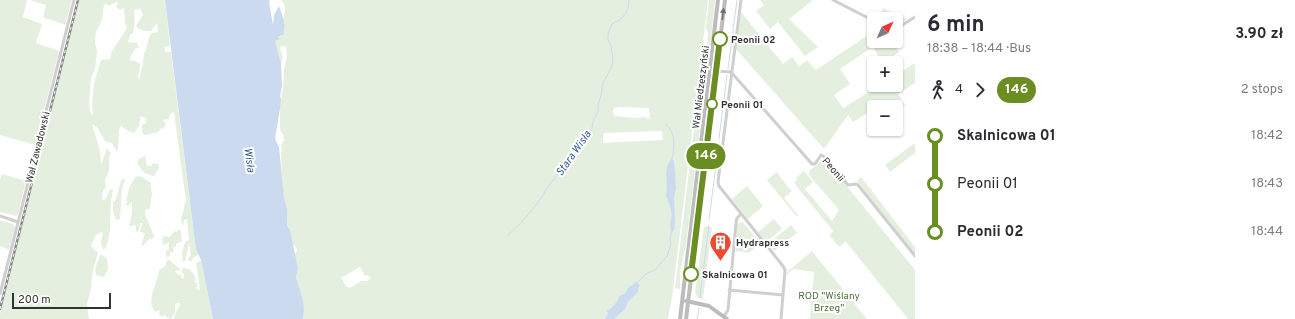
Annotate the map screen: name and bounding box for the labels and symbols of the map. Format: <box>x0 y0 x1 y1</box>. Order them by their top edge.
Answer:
one-way arrow <box>720 8 726 20</box>
north arrow <box>867 12 903 48</box>
marker: Peonii 02 <box>712 31 728 47</box>
place label: Peonii 02 <box>731 34 775 47</box>
street label: Wał Miedzeszyński <box>690 45 713 129</box>
marker: Peonii 01 <box>706 98 718 110</box>
place label: Peonii 01 <box>721 99 763 112</box>
street label: Wał Zawadowski <box>23 110 54 184</box>
water label: Stara Wisła <box>553 128 595 179</box>
line badge: 146 <box>683 143 729 169</box>
water label: Wisła <box>240 147 258 174</box>
street label: Peonii <box>819 155 847 185</box>
building icon: Hydrapress <box>707 229 733 262</box>
place label: Hydrapress <box>736 237 789 250</box>
marker: Skalnicowa 01 <box>683 266 699 282</box>
place label: Skalnicowa 01 <box>702 269 768 282</box>
park label: ROD "Wiślany Brzeg" <box>798 290 860 315</box>
scale bar <box>12 291 111 310</box>

